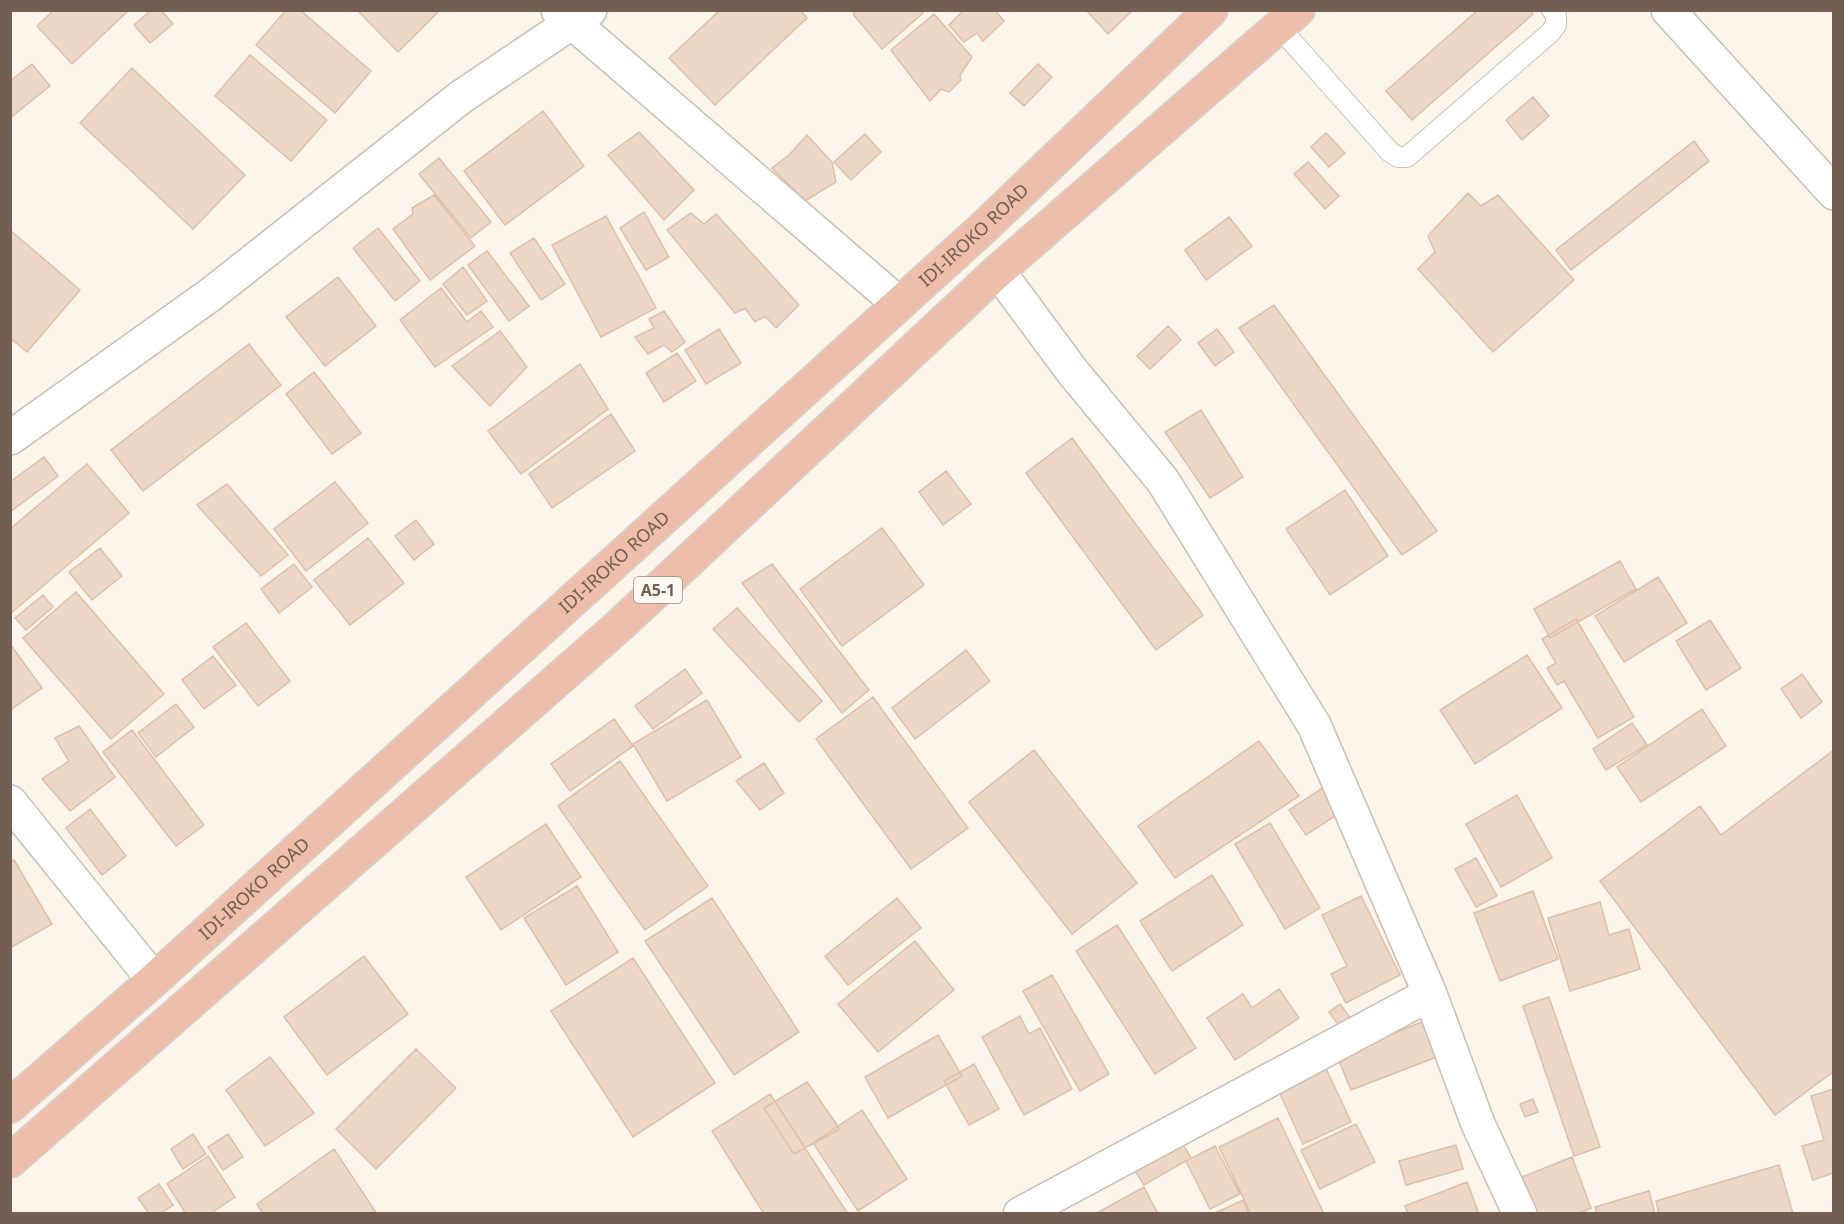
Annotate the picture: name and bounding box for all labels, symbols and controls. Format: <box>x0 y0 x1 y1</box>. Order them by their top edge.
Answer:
street label: IDI-IROKO ROAD <box>913 178 1033 292</box>
street label: IDI-IROKO ROAD <box>553 505 674 618</box>
road number: A5-1 <box>634 577 682 603</box>
street label: IDI-IROKO ROAD <box>193 832 314 945</box>

